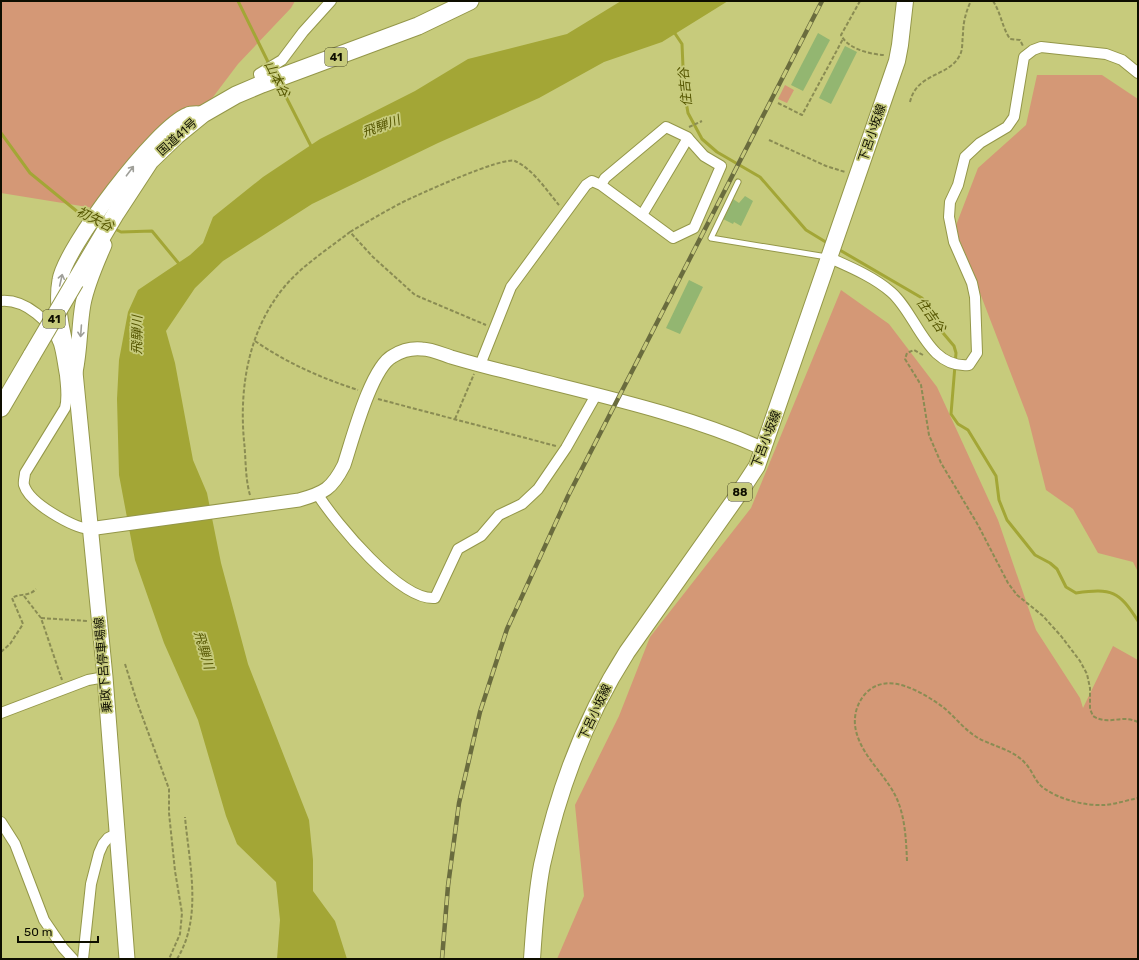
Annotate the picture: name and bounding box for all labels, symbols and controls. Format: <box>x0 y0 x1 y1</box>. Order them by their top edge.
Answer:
road number: 41 <box>325 48 347 66</box>
water label: 山本谷 <box>261 58 293 101</box>
water label: 住吉谷 <box>675 66 694 107</box>
street label: 下呂小坂線 <box>856 102 888 164</box>
water label: 飛騨川 <box>360 112 404 140</box>
street label: 国道41号 <box>154 116 200 158</box>
one-way arrow <box>125 165 134 176</box>
water label: 初矢谷 <box>74 204 117 235</box>
one-way arrow <box>57 273 65 286</box>
water label: 住吉谷 <box>913 295 949 336</box>
road number: 41 <box>43 310 65 328</box>
water label: 飛騨川 <box>129 313 145 355</box>
one-way arrow <box>77 324 84 337</box>
street label: 下呂小坂線 <box>749 408 783 470</box>
road number: 88 <box>728 483 752 501</box>
street label: 乗政下呂停車場線 <box>92 617 114 713</box>
water label: 飛騨川 <box>191 629 217 673</box>
street label: 下呂小坂線 <box>576 682 614 742</box>
scale bar <box>18 918 98 944</box>
text: 50 m <box>24 925 52 939</box>

